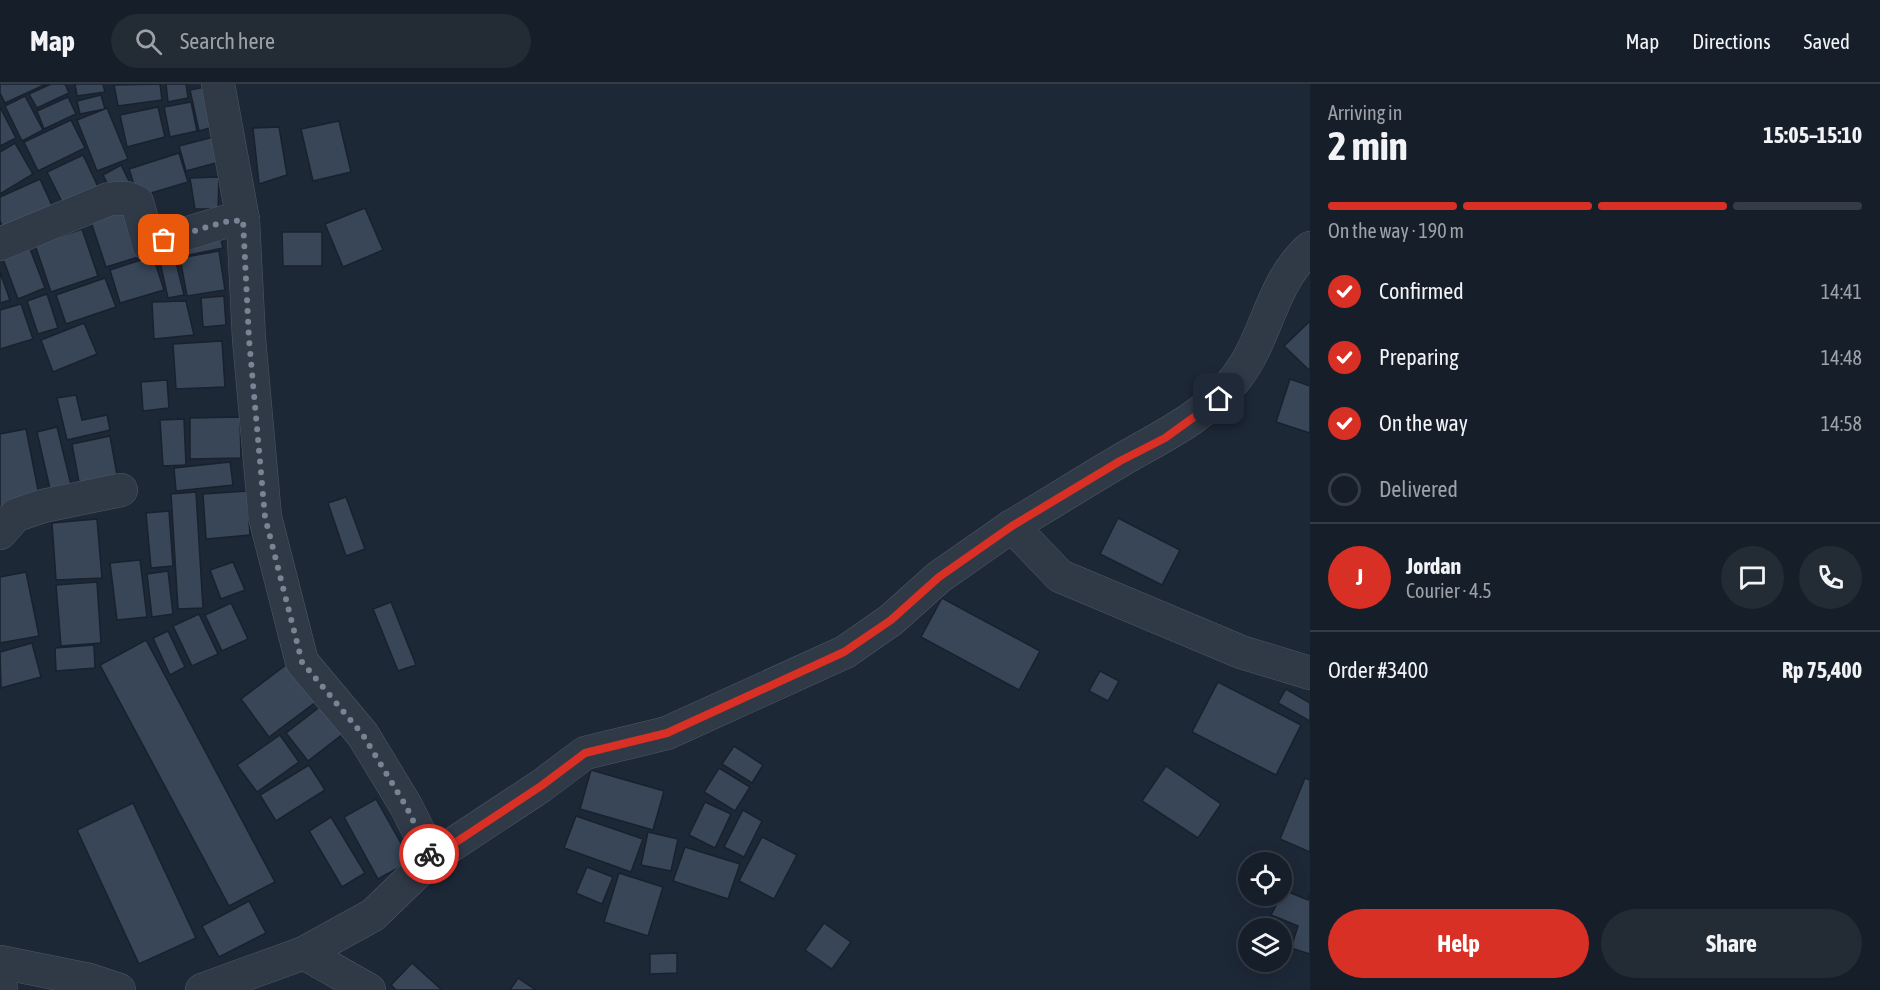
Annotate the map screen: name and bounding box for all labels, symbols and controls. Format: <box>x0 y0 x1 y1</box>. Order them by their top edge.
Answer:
search box <box>111 14 531 68</box>
text: Map <box>30 25 75 57</box>
icon: search <box>132 25 165 58</box>
text: Search here <box>180 28 275 54</box>
text: Map <box>1625 29 1659 53</box>
text: Directions <box>1692 29 1771 53</box>
text: Saved <box>1804 29 1850 53</box>
text: Arriving in <box>1328 101 1402 124</box>
text: 15:05–15:10 <box>1763 122 1862 148</box>
text: 2 min <box>1328 124 1408 168</box>
pin <box>138 214 189 265</box>
text: On the way · 190 m <box>1328 219 1464 242</box>
icon: bag <box>147 223 180 256</box>
icon: check <box>1328 275 1361 308</box>
text: Confirmed <box>1379 278 1464 304</box>
text: 14:41 <box>1821 280 1862 303</box>
icon: check <box>1328 341 1361 374</box>
text: Preparing <box>1379 344 1459 370</box>
text: 14:48 <box>1821 346 1862 369</box>
pin <box>1193 373 1244 424</box>
icon: home <box>1202 382 1235 415</box>
icon: check <box>1328 407 1361 440</box>
text: On the way <box>1379 410 1468 436</box>
text: 14:58 <box>1821 412 1862 435</box>
text: Delivered <box>1379 476 1458 502</box>
button: chat <box>1721 546 1784 609</box>
button: phone <box>1799 546 1862 609</box>
text: Jordan <box>1406 553 1461 579</box>
text: J <box>1356 564 1363 590</box>
text: Courier · 4.5 <box>1406 579 1492 602</box>
text: Order #3400 <box>1328 657 1428 683</box>
text: Rp 75,400 <box>1782 657 1862 683</box>
courier <box>399 824 459 884</box>
icon: bike <box>413 838 446 871</box>
map controls <box>1238 852 1292 972</box>
button: locate <box>1238 852 1292 906</box>
button: Help <box>1328 909 1589 978</box>
button: Share <box>1601 909 1862 978</box>
button: layers <box>1238 918 1292 972</box>

